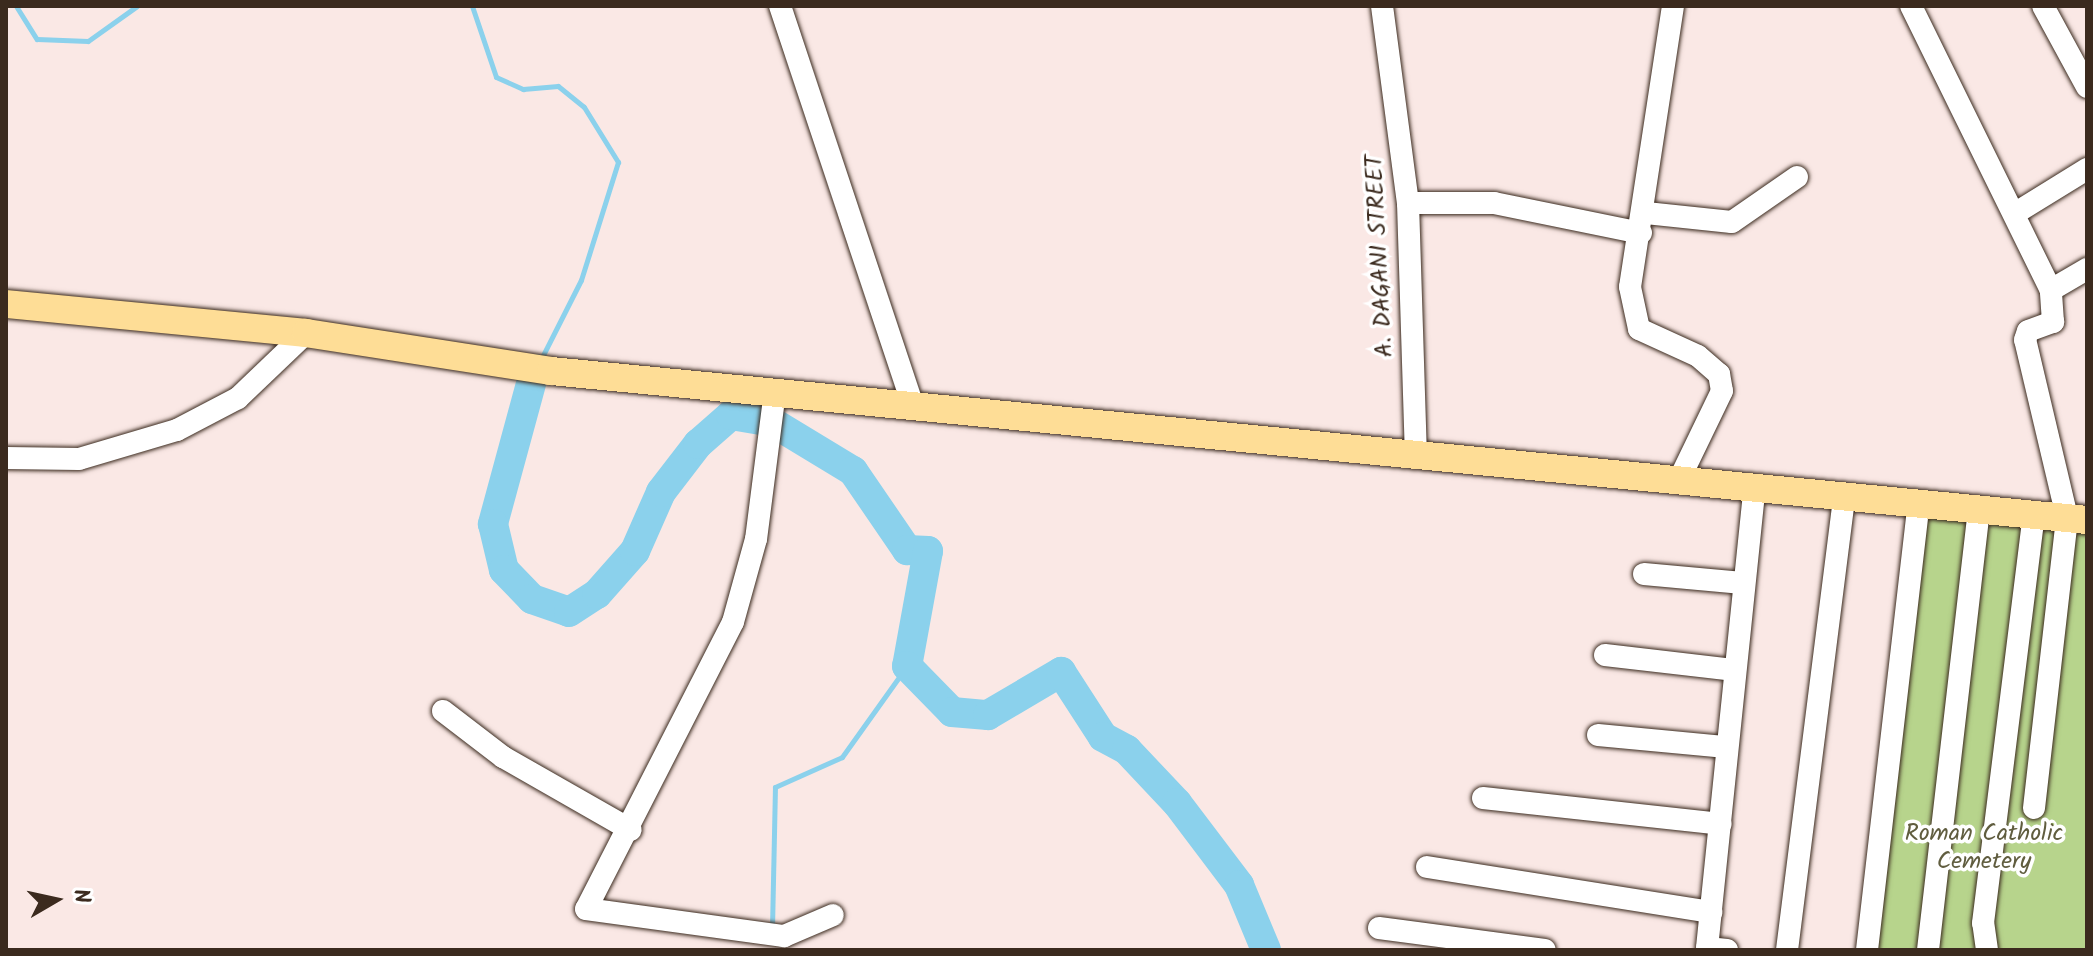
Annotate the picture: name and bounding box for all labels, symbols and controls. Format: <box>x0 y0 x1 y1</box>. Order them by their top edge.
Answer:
street label: A. DAGANI STREET <box>1360 154 1400 358</box>
park label: Roman Catholic Cemetery <box>1905 820 2063 876</box>
north arrow <box>16 860 96 940</box>
text: N <box>62 887 99 906</box>

